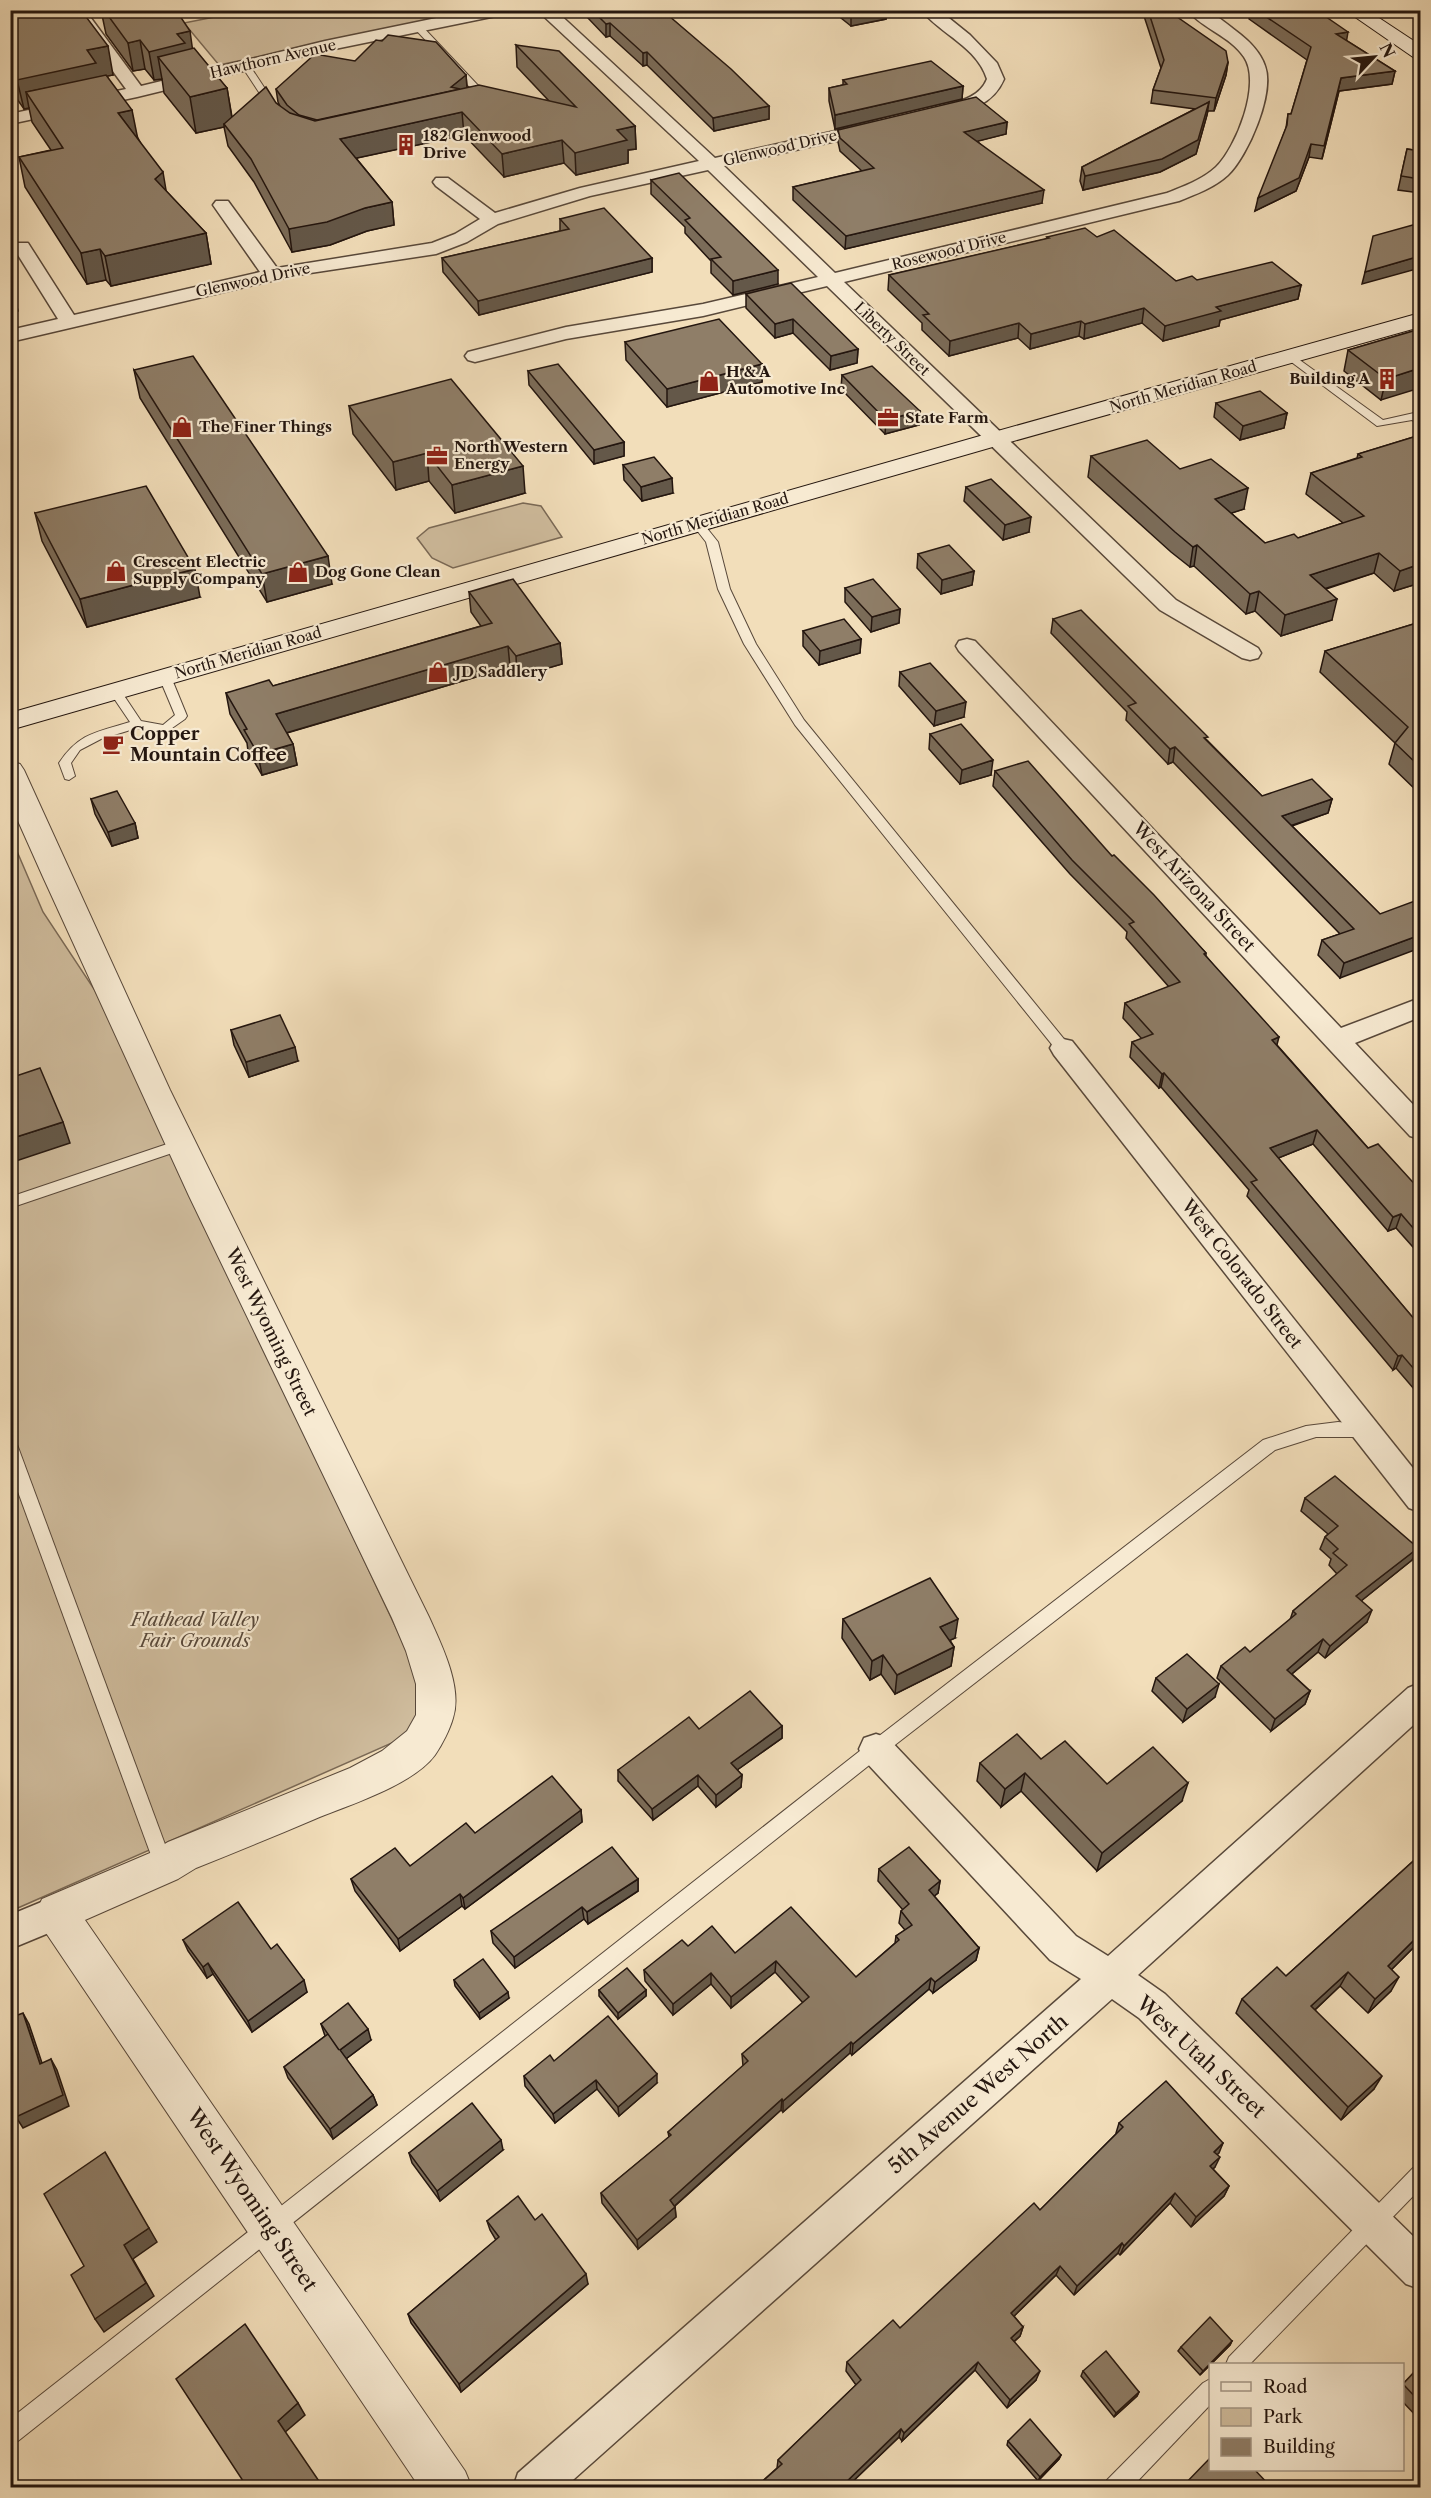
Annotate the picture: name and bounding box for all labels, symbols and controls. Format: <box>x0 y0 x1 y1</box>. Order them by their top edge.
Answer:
north arrow <box>1344 27 1404 87</box>
street label: Hawthorn Avenue <box>208 35 338 82</box>
text: N <box>1375 40 1400 61</box>
street label: Glenwood Drive <box>721 125 839 170</box>
place label: 182 Glenwood Drive <box>423 126 531 162</box>
building icon: 182 Glenwood Drive <box>394 133 418 157</box>
street label: Rosewood Drive <box>890 227 1008 274</box>
street label: Glenwood Drive <box>194 258 312 301</box>
street label: Liberty Street <box>851 298 935 380</box>
street label: North Meridian Road <box>1107 356 1259 417</box>
place label: H & A Automotive Inc <box>725 362 845 398</box>
building icon: Building A <box>1375 367 1399 391</box>
shop icon: H & A Automotive Inc <box>697 369 721 393</box>
place label: Building A <box>1289 369 1370 388</box>
office icon: State Farm <box>876 406 900 430</box>
place label: State Farm <box>905 408 989 427</box>
shop icon: The Finer Things <box>170 415 194 439</box>
place label: The Finer Things <box>199 417 332 436</box>
place label: North Western Energy <box>454 437 569 473</box>
office icon: North Western Energy <box>425 444 449 468</box>
street label: North Meridian Road <box>639 488 791 549</box>
place label: Crescent Electric Supply Company <box>133 552 266 588</box>
shop icon: Crescent Electric Supply Company <box>104 559 128 583</box>
shop icon: Dog Gone Clean <box>286 560 310 584</box>
place label: Dog Gone Clean <box>315 562 441 581</box>
street label: North Meridian Road <box>172 622 324 683</box>
shop icon: JD Saddlery <box>426 660 450 684</box>
place label: JD Saddlery <box>452 662 548 681</box>
place label: Copper Mountain Coffee <box>130 723 287 766</box>
cafe icon: Copper Mountain Coffee <box>101 732 125 756</box>
street label: West Arizona Street <box>1127 817 1260 957</box>
street label: West Colorado Street <box>1176 1194 1307 1353</box>
street label: West Wyoming Street <box>220 1243 322 1420</box>
park label: Flathead Valley Fair Grounds <box>129 1609 259 1652</box>
street label: West Utah Street <box>1131 1990 1272 2123</box>
street label: 5th Avenue West North <box>883 2009 1073 2179</box>
street label: West Wyoming Street <box>181 2103 323 2296</box>
legend <box>1209 2363 1404 2471</box>
text: Road <box>1263 2376 1308 2398</box>
text: Park <box>1263 2406 1304 2428</box>
text: Building <box>1263 2436 1335 2458</box>

